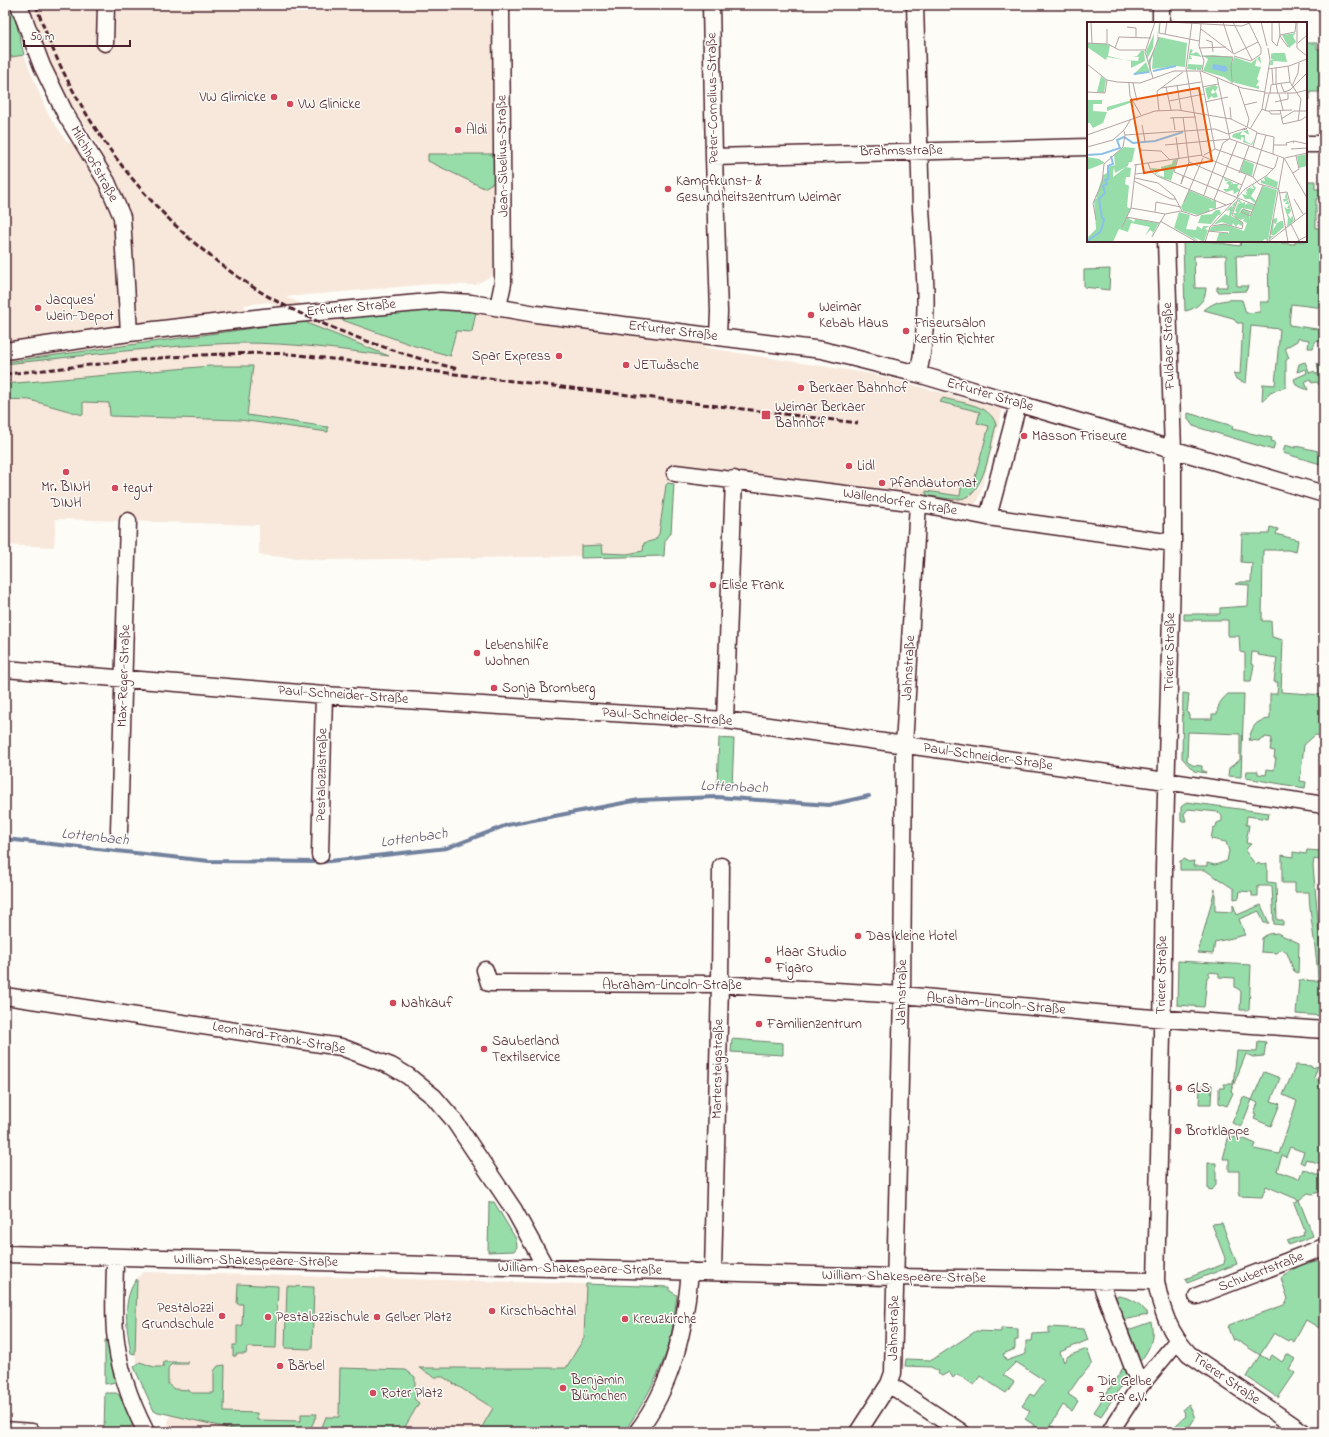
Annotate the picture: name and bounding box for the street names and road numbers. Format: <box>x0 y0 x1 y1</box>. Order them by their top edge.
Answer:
street label: Peter-Cornelius-Straße <box>701 32 725 164</box>
street label: Jean-Sibelius-Straße <box>491 94 515 217</box>
street label: Milchhofstraße <box>64 122 124 206</box>
street label: Brahmsstraße <box>858 140 944 162</box>
street label: Erfurter Straße <box>305 294 397 322</box>
street label: Fuldaer Straße <box>1157 301 1181 391</box>
street label: Erfurter Straße <box>627 315 719 347</box>
street label: Erfurter Straße <box>944 373 1037 418</box>
street label: Wallendorfer Straße <box>841 483 959 522</box>
street label: Trierer Straße <box>1159 612 1181 692</box>
street label: Max-Reger-Straße <box>112 623 137 728</box>
street label: Jahnstraße <box>897 634 921 701</box>
street label: Paul-Schneider-Straße <box>277 680 410 710</box>
street label: Paul-Schneider-Straße <box>601 702 734 732</box>
street label: Pestalozzistraße <box>311 727 333 822</box>
street label: Paul-Schneider-Straße <box>922 737 1055 777</box>
street label: Trierer Straße <box>1151 935 1173 1015</box>
street label: Jahnstraße <box>891 958 913 1025</box>
street label: Abraham-Lincoln-Straße <box>602 975 743 996</box>
street label: Abraham-Lincoln-Straße <box>926 987 1067 1021</box>
street label: Leonhard-Frank-Straße <box>211 1016 348 1060</box>
street label: Martersteigstraße <box>707 1018 730 1119</box>
street label: Schubertstraße <box>1215 1246 1307 1298</box>
street label: William-Shakespeare-Straße <box>174 1249 339 1273</box>
street label: William-Shakespeare-Straße <box>498 1257 663 1281</box>
street label: William-Shakespeare-Straße <box>822 1265 987 1289</box>
street label: Jahnstraße <box>883 1294 905 1361</box>
street label: Trierer Straße <box>1188 1348 1265 1411</box>

